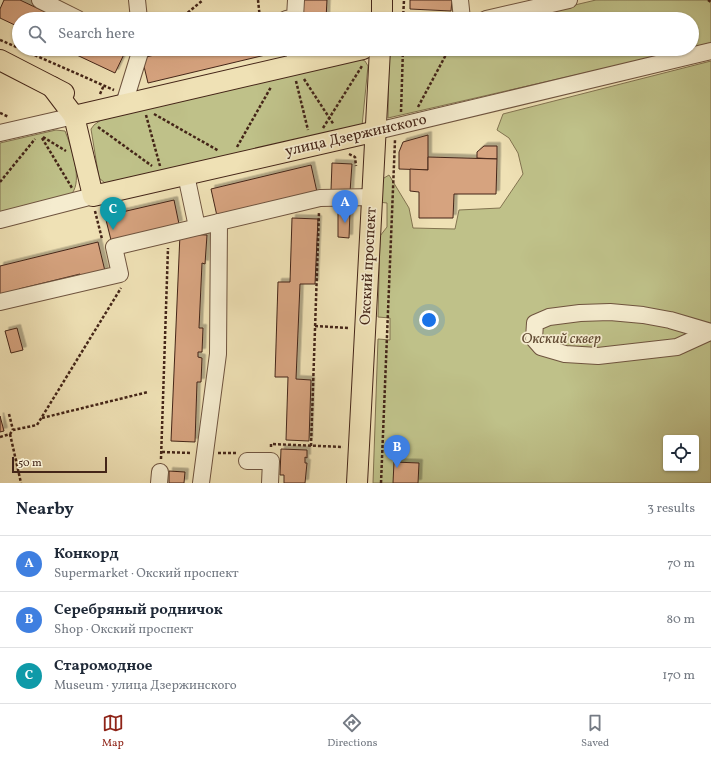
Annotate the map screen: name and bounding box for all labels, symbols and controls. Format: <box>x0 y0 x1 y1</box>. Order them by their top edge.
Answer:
search box <box>12 12 699 56</box>
icon: search <box>26 23 48 45</box>
text: Search here <box>58 24 135 45</box>
street label: улица Дзержинского <box>283 110 429 162</box>
pin: A <box>332 190 358 223</box>
pin: C <box>100 197 126 230</box>
street label: Окский проспект <box>355 206 383 326</box>
your location <box>419 310 439 330</box>
park label: Окский сквер <box>521 329 601 350</box>
pin: B <box>384 435 410 468</box>
map controls <box>663 435 699 471</box>
button: locate <box>663 435 699 471</box>
scale bar <box>12 455 107 474</box>
text: 50 m <box>18 456 42 471</box>
text: Nearby <box>16 498 74 521</box>
text: 3 results <box>647 500 695 518</box>
text: Конкорд <box>54 544 119 565</box>
text: A <box>24 555 34 573</box>
text: 70 m <box>667 555 695 573</box>
text: Supermarket · Окский проспект <box>54 565 239 583</box>
text: Серебряный родничок <box>54 600 223 621</box>
text: B <box>25 611 33 629</box>
text: 80 m <box>666 611 695 629</box>
text: Shop · Окский проспект <box>54 621 193 639</box>
text: Старомодное <box>54 656 152 677</box>
text: C <box>25 667 33 685</box>
text: 170 m <box>662 667 695 685</box>
text: Museum · улица Дзержинского <box>54 677 237 695</box>
tab: Map <box>102 712 124 751</box>
tab: Directions <box>327 712 378 751</box>
tab: Saved <box>581 712 609 751</box>

